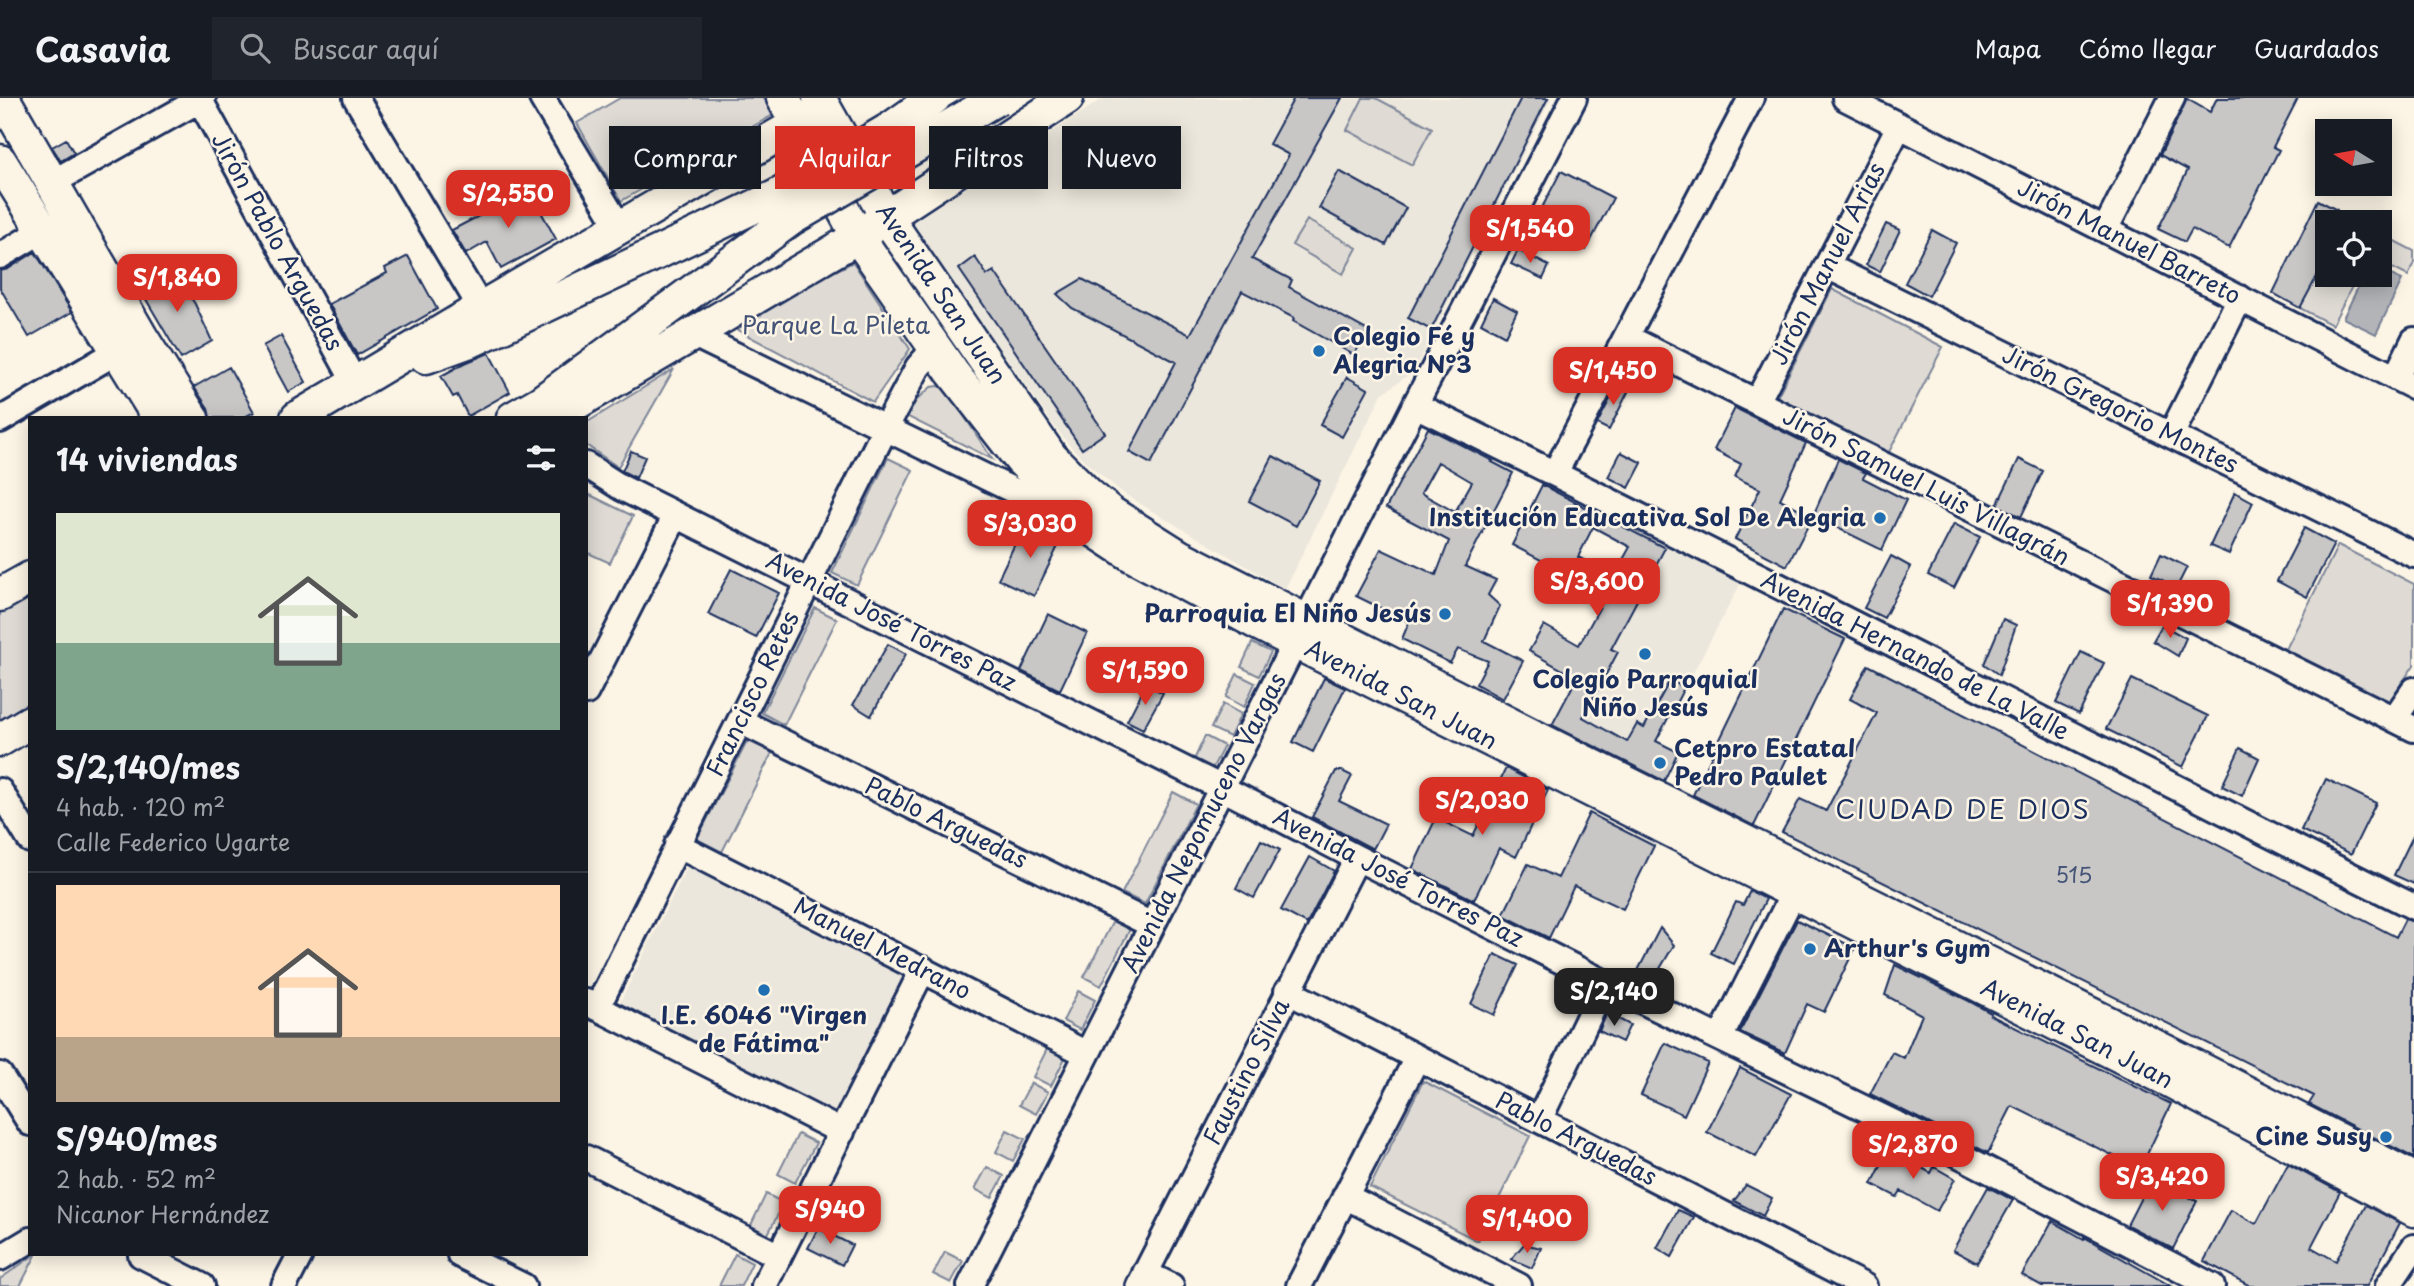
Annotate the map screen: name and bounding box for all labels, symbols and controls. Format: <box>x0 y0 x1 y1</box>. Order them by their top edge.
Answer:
search box <box>212 17 702 80</box>
text: Casavia <box>35 23 170 73</box>
icon: search <box>236 29 274 67</box>
text: Buscar aquí <box>292 29 439 68</box>
text: Mapa <box>1975 30 2041 66</box>
text: Cómo llegar <box>2079 30 2216 66</box>
text: Guardados <box>2254 30 2379 66</box>
north arrow <box>2315 119 2392 196</box>
map controls <box>2315 119 2392 287</box>
street label: Jirón Pablo Arguedas <box>204 125 354 357</box>
chip: Comprar <box>609 126 761 189</box>
chip: Alquilar <box>775 126 915 189</box>
chip: Filtros <box>929 126 1048 189</box>
chip: Nuevo <box>1062 126 1181 189</box>
street label: Jirón Manuel Arias <box>1760 155 1893 371</box>
street label: Jirón Manuel Barreto <box>2012 168 2248 312</box>
pin: S/2,550 <box>443 170 573 230</box>
text: S/2,550 <box>462 175 554 210</box>
street label: Avenida San Juan <box>868 195 1017 391</box>
pin: S/1,540 <box>1465 206 1595 265</box>
text: S/1,540 <box>1486 210 1574 245</box>
button: locate <box>2315 210 2392 287</box>
pin: S/1,840 <box>112 254 242 314</box>
text: S/1,840 <box>133 259 221 294</box>
park label: Parque La Pileta <box>742 306 930 342</box>
place label: Colegio Fé y Alegria N°3 <box>1332 317 1475 381</box>
street label: Jirón Gregorio Montes <box>1997 335 2245 481</box>
marker: Colegio Fé y Alegria N°3 <box>1311 343 1327 359</box>
pin: S/1,450 <box>1548 348 1678 407</box>
text: S/1,450 <box>1569 352 1657 387</box>
street label: Jirón Samuel Luis Villagrán <box>1777 397 2077 573</box>
text: 14 viviendas <box>56 436 238 481</box>
icon: filters <box>522 439 560 477</box>
place label: Institución Educativa Sol De Alegria <box>1429 498 1866 534</box>
pin: S/3,030 <box>965 500 1095 560</box>
text: S/3,030 <box>983 505 1077 540</box>
marker: Institución Educativa Sol De Alegria <box>1872 510 1888 526</box>
street label: Avenida José Torres Paz <box>761 541 1023 699</box>
icon: home <box>245 558 371 684</box>
pin: S/3,600 <box>1532 559 1662 618</box>
street label: Avenida Hernando de La Valle <box>1756 561 2076 748</box>
text: S/3,600 <box>1550 563 1644 598</box>
pin: S/1,390 <box>2105 580 2235 640</box>
text: S/1,390 <box>2127 585 2213 620</box>
place label: Parroquia El Niño Jesús <box>1144 594 1431 630</box>
street label: Francisco Retes <box>695 604 807 782</box>
marker: Parroquia El Niño Jesús <box>1437 606 1453 622</box>
street label: Avenida San Juan <box>1299 629 1504 757</box>
marker: Colegio Parroquial Niño Jesús <box>1637 646 1653 662</box>
pin: S/1,590 <box>1080 648 1210 707</box>
text: S/1,590 <box>1102 652 1188 687</box>
place label: Colegio Parroquial Niño Jesús <box>1532 660 1758 724</box>
street label: Avenida Nepomuceno Vargas <box>1111 666 1294 978</box>
place label: Cetpro Estatal Pedro Paulet <box>1674 729 1855 793</box>
text: S/2,140/mes <box>56 744 240 789</box>
marker: Cetpro Estatal Pedro Paulet <box>1652 755 1668 771</box>
street label: Pablo Arguedas <box>859 766 1034 876</box>
pin: S/2,030 <box>1417 778 1547 837</box>
text: S/2,030 <box>1435 782 1529 817</box>
text: 4 hab. · 120 m² <box>56 789 225 824</box>
district label: CIUDAD DE DIOS <box>1835 789 2091 828</box>
street label: Avenida José Torres Paz <box>1268 797 1530 955</box>
text: Calle Federico Ugarte <box>56 824 290 859</box>
house number: 515 <box>2056 858 2092 890</box>
street label: Manuel Medrano <box>788 887 978 1008</box>
place label: Arthur's Gym <box>1824 929 1991 965</box>
icon: home <box>245 930 371 1056</box>
marker: Arthur's Gym <box>1802 941 1818 957</box>
pin: S/2,140 <box>1549 968 1679 1028</box>
street label: Avenida San Juan <box>1975 968 2180 1096</box>
text: S/2,140 <box>1570 973 1658 1008</box>
marker: I.E. 6046 "Virgen de Fátima" <box>756 982 772 998</box>
street label: Faustino Silva <box>1193 991 1298 1151</box>
place label: I.E. 6046 "Virgen de Fátima" <box>661 996 867 1060</box>
street label: Pablo Arguedas <box>1490 1081 1664 1193</box>
text: S/940/mes <box>56 1116 217 1161</box>
place label: Cine Susy <box>2255 1117 2372 1153</box>
pin: S/2,870 <box>1848 1122 1978 1181</box>
text: S/2,870 <box>1868 1126 1958 1161</box>
marker: Cine Susy <box>2378 1129 2394 1145</box>
pin: S/3,420 <box>2097 1154 2227 1213</box>
text: S/3,420 <box>2116 1158 2208 1193</box>
text: 2 hab. · 52 m² <box>56 1161 216 1196</box>
pin: S/940 <box>781 1186 879 1246</box>
text: S/940 <box>795 1191 865 1226</box>
text: Nicanor Hernández <box>56 1196 269 1231</box>
pin: S/1,400 <box>1462 1196 1592 1255</box>
text: S/1,400 <box>1482 1200 1572 1235</box>

